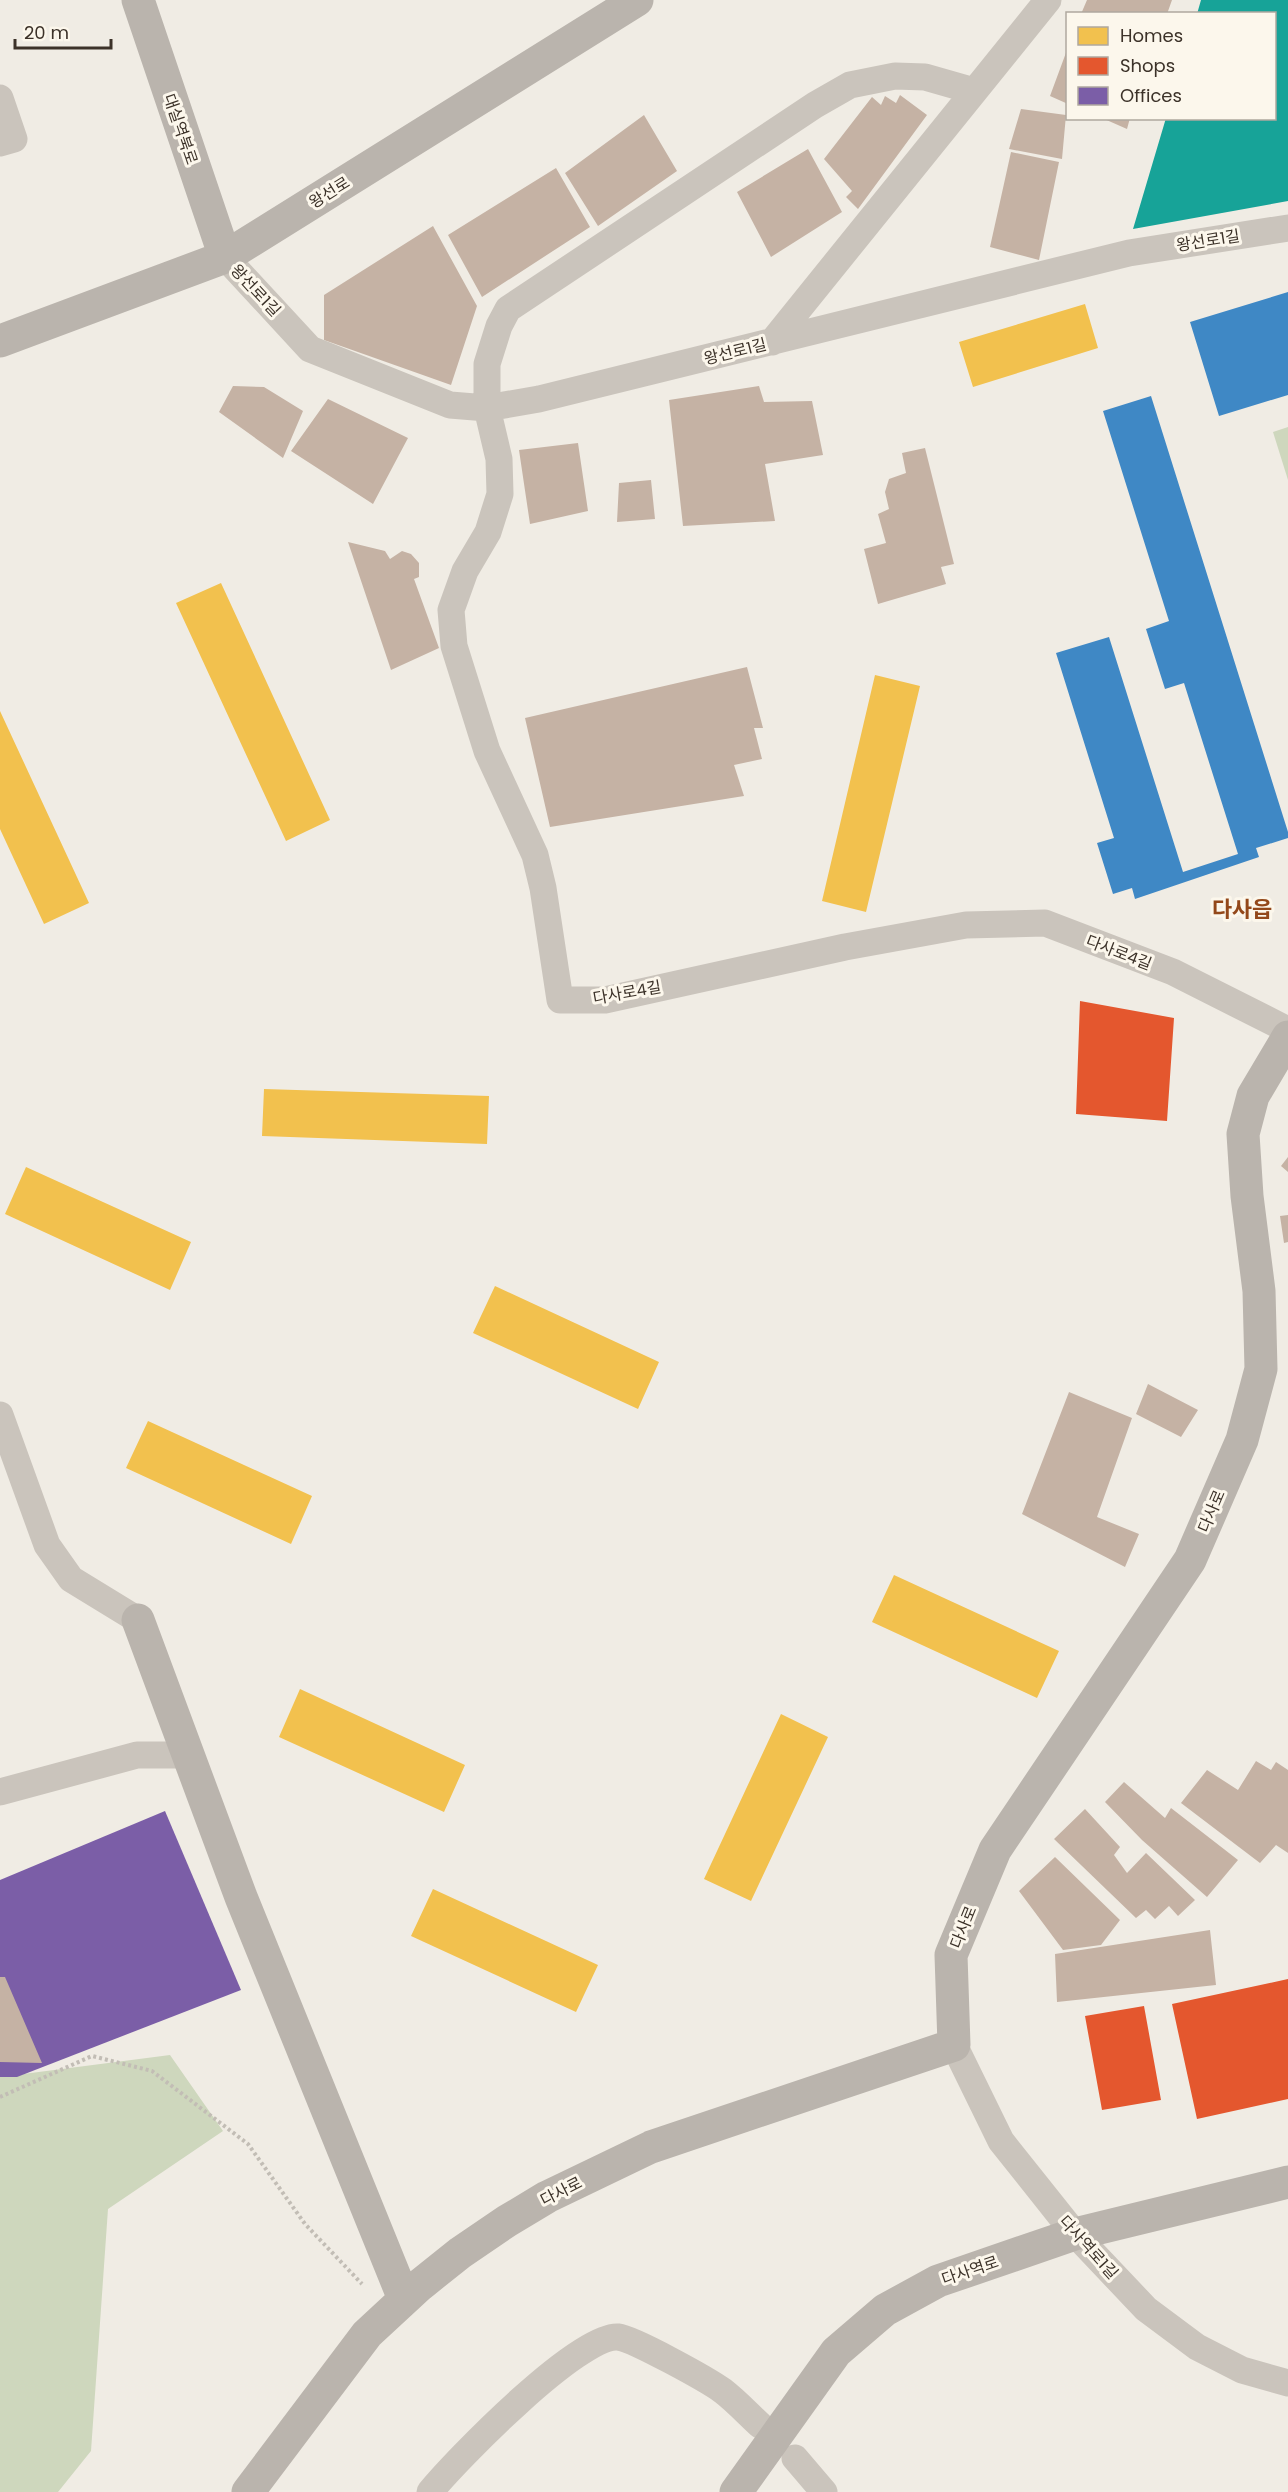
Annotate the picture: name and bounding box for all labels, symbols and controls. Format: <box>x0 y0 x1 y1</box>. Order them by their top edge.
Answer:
scale bar <box>15 12 111 50</box>
legend <box>1066 12 1276 120</box>
text: 20 m <box>24 20 69 45</box>
text: Homes <box>1120 23 1183 48</box>
text: Shops <box>1120 53 1175 78</box>
text: Offices <box>1120 83 1182 108</box>
street label: 대실역북로 <box>158 91 203 168</box>
street label: 왕선로 <box>304 171 354 214</box>
street label: 왕선로1길 <box>1175 224 1241 257</box>
street label: 왕선로1길 <box>225 259 286 322</box>
street label: 왕선로1길 <box>701 333 769 370</box>
district label: 다사읍 <box>1212 894 1272 925</box>
street label: 다사로4길 <box>1083 929 1155 976</box>
street label: 다사로4길 <box>591 975 663 1010</box>
street label: 다사로 <box>1192 1486 1231 1536</box>
street label: 다사로 <box>945 1902 983 1952</box>
street label: 다사로 <box>536 2171 586 2212</box>
street label: 다사역로1길 <box>1054 2210 1124 2284</box>
street label: 다사역로 <box>939 2250 1002 2291</box>

